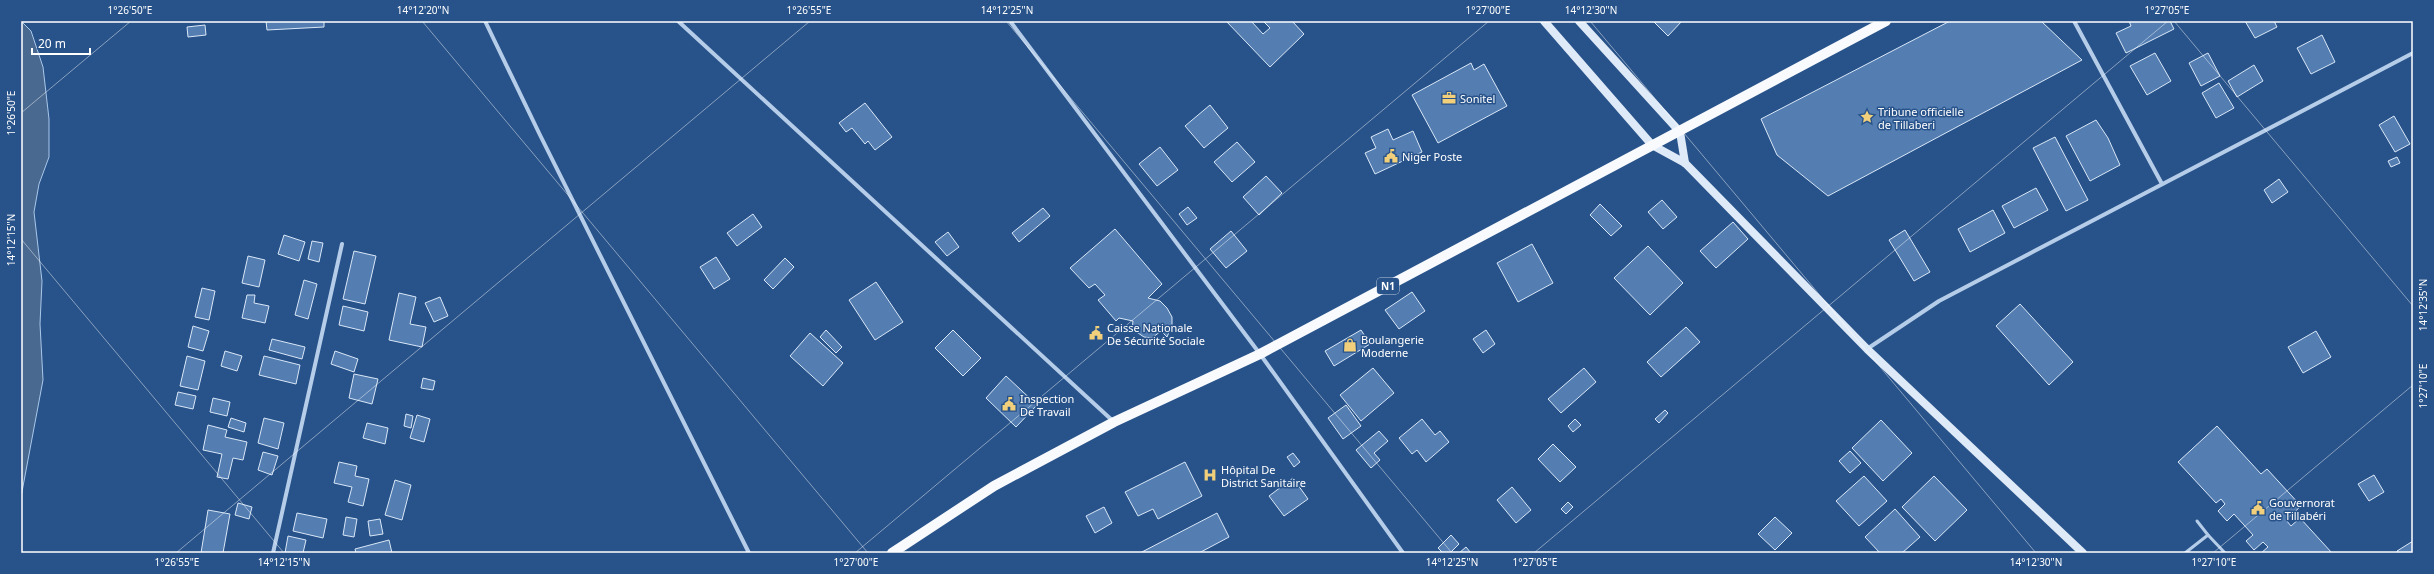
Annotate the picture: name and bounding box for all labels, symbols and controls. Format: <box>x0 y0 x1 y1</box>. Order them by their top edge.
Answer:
text: 1°26'50"E <box>108 3 152 17</box>
text: 14°12'20"N <box>397 3 449 17</box>
text: 1°26'55"E <box>787 3 831 17</box>
text: 14°12'25"N <box>981 3 1033 17</box>
text: 1°27'00"E <box>1466 3 1510 17</box>
text: 14°12'30"N <box>1565 3 1617 17</box>
text: 1°27'05"E <box>2145 3 2189 17</box>
scale bar <box>32 30 90 56</box>
text: 20 m <box>38 35 66 52</box>
office icon: Sonitel <box>1441 90 1457 106</box>
text: 1°26'50"E <box>4 91 18 135</box>
place label: Sonitel <box>1460 91 1495 106</box>
place label: Tribune officielle de Tillaberi <box>1878 104 1964 132</box>
place icon: Tribune officielle de Tillaberi <box>1859 109 1875 125</box>
public building icon: Niger Poste <box>1383 148 1399 164</box>
place label: Niger Poste <box>1402 149 1462 164</box>
text: 14°12'15"N <box>4 214 18 266</box>
road number: N1 <box>1377 278 1399 294</box>
text: 14°12'35"N <box>2416 279 2430 331</box>
place label: Caisse Nationale De Sécurité Sociale <box>1107 320 1205 348</box>
public building icon: Caisse Nationale De Sécurité Sociale <box>1088 325 1104 341</box>
place label: Boulangerie Moderne <box>1361 332 1424 360</box>
shop icon: Boulangerie Moderne <box>1342 337 1358 353</box>
text: 1°27'10"E <box>2416 364 2430 408</box>
place label: Inspection De Travail <box>1020 391 1074 419</box>
public building icon: Inspection De Travail <box>1001 396 1017 412</box>
place label: Hôpital De District Sanitaire <box>1221 462 1306 490</box>
hospital icon: Hôpital De District Sanitaire <box>1202 467 1218 483</box>
place label: Gouvernorat de Tillabéri <box>2269 495 2335 523</box>
public building icon: Gouvernorat de Tillabéri <box>2250 500 2266 516</box>
text: 1°26'55"E <box>155 555 199 569</box>
text: 14°12'15"N <box>258 555 310 569</box>
text: 1°27'00"E <box>834 555 878 569</box>
text: 14°12'25"N <box>1426 555 1478 569</box>
text: 1°27'05"E <box>1513 555 1557 569</box>
text: 14°12'30"N <box>2010 555 2062 569</box>
text: 1°27'10"E <box>2192 555 2236 569</box>

